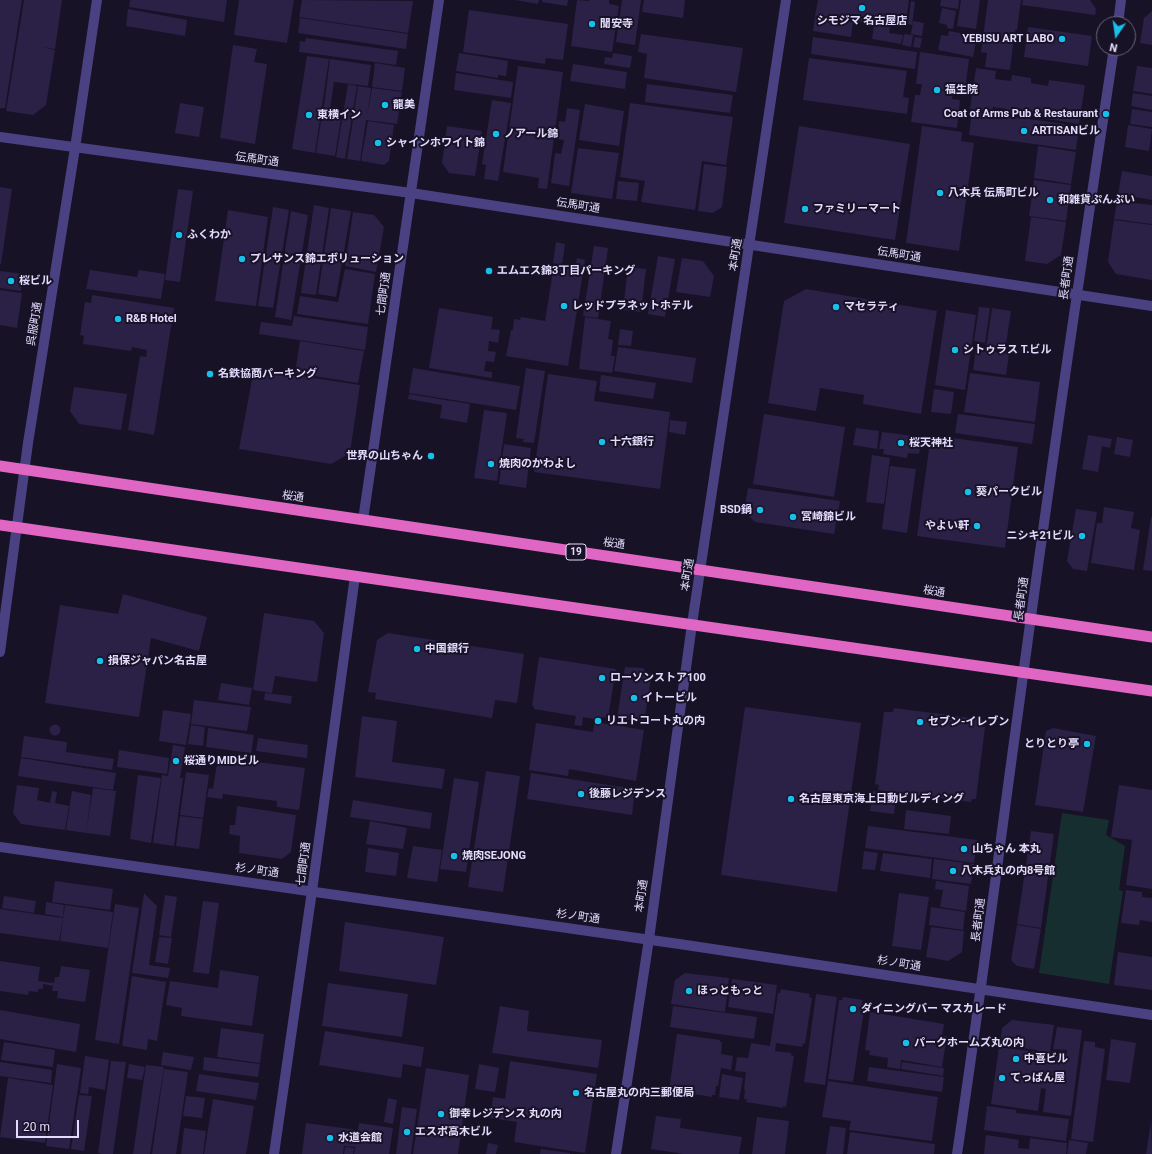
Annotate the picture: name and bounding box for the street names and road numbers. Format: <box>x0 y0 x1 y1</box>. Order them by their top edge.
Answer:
street label: 伝馬町通 <box>234 150 280 170</box>
street label: 伝馬町通 <box>555 196 601 216</box>
street label: 本町通 <box>727 238 745 272</box>
street label: 伝馬町通 <box>876 245 922 265</box>
street label: 長者町通 <box>1057 255 1077 301</box>
street label: 七間町通 <box>374 271 394 317</box>
street label: 呉服町通 <box>25 301 45 347</box>
street label: 桜通 <box>281 489 305 505</box>
street label: 桜通 <box>602 536 626 552</box>
road number: 19 <box>566 544 586 560</box>
street label: 本町通 <box>679 558 697 592</box>
street label: 長者町通 <box>1012 576 1032 622</box>
street label: 桜通 <box>922 584 946 600</box>
street label: 七間町通 <box>294 841 314 887</box>
street label: 杉ノ町通 <box>234 861 280 881</box>
street label: 本町通 <box>633 879 651 913</box>
street label: 長者町通 <box>970 897 988 943</box>
street label: 杉ノ町通 <box>555 907 601 927</box>
street label: 杉ノ町通 <box>876 954 922 974</box>

